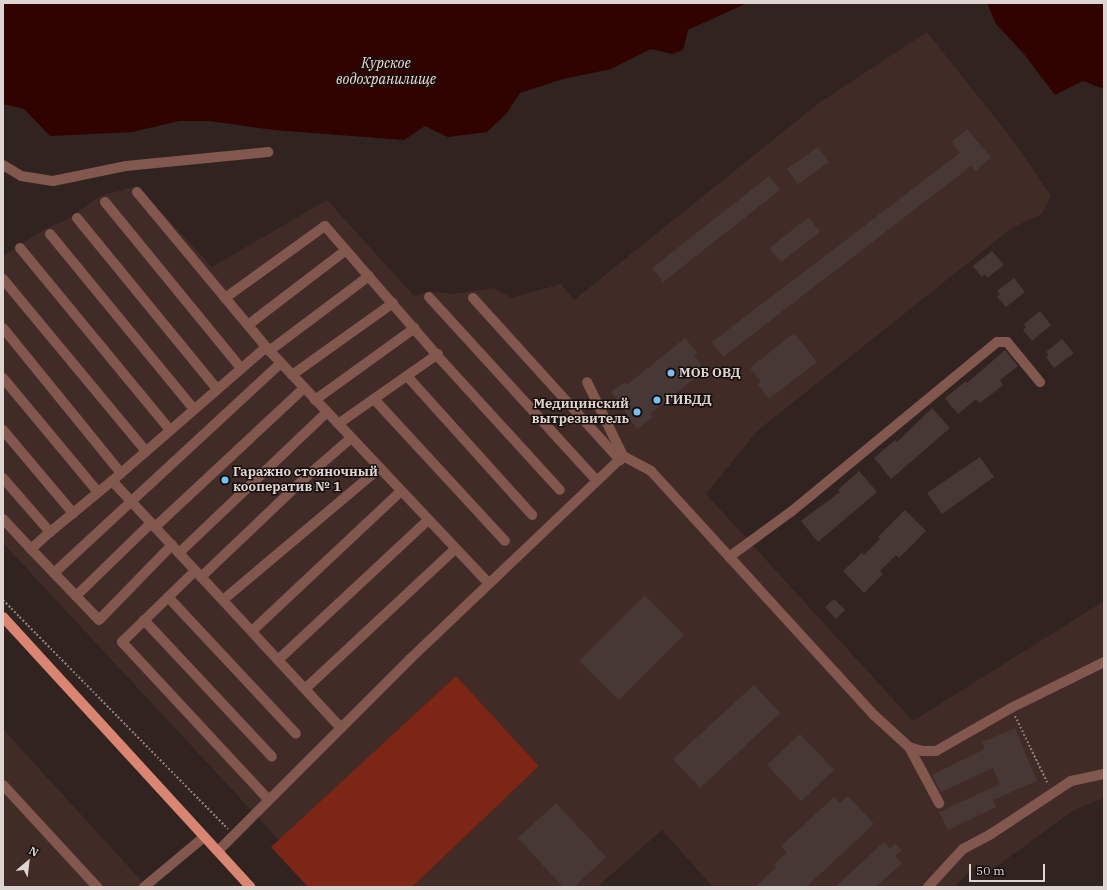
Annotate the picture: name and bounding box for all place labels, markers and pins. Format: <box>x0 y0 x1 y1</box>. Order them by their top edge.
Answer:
place label: МОБ ОВД <box>679 365 741 381</box>
marker: МОБ ОВД <box>666 368 676 378</box>
place label: ГИБДД <box>665 392 711 408</box>
marker: ГИБДД <box>652 395 662 405</box>
place label: Медицинский вытрезвитель <box>532 397 629 428</box>
marker: Медицинский вытрезвитель <box>632 407 642 417</box>
place label: Гаражно стояночный кооператив № 1 <box>233 465 378 496</box>
marker: Гаражно стояночный кооператив № 1 <box>220 475 230 485</box>

